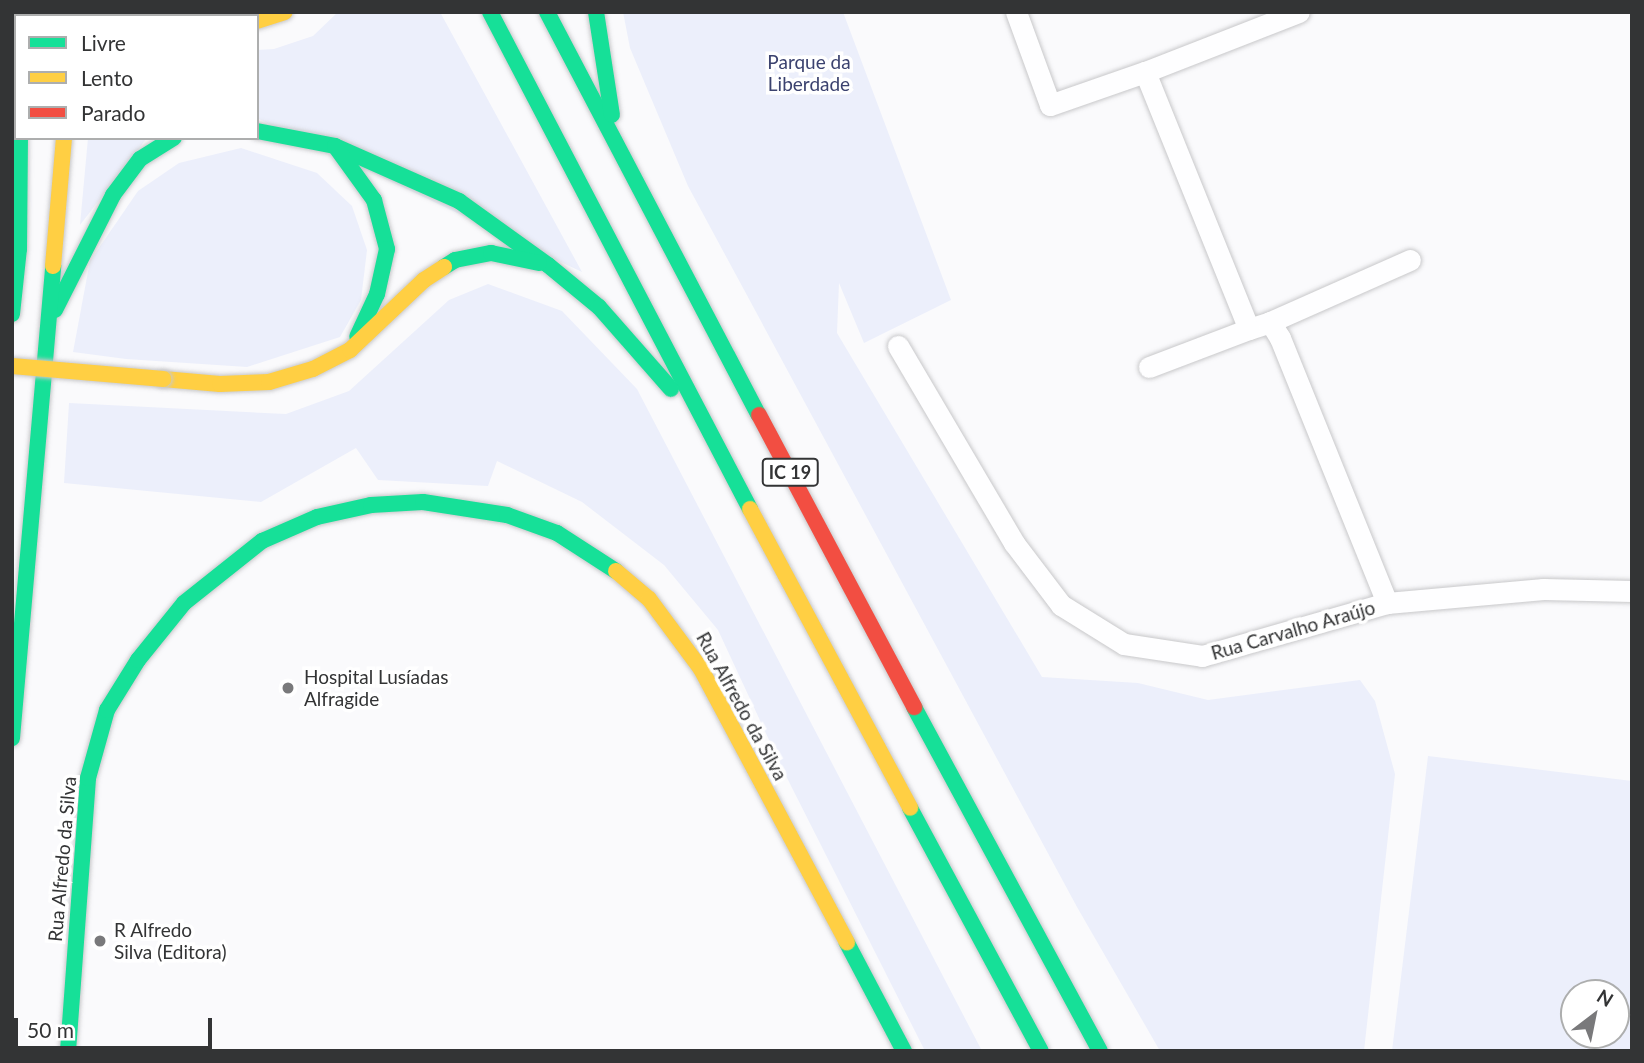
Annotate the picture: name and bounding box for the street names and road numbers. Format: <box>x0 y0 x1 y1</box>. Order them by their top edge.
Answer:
road number: IC 19 <box>760 458 820 486</box>
street label: Rua Carvalho Araújo <box>1208 596 1378 664</box>
street label: Rua Alfredo da Silva <box>692 628 792 784</box>
street label: Rua Alfredo da Silva <box>43 775 81 943</box>

